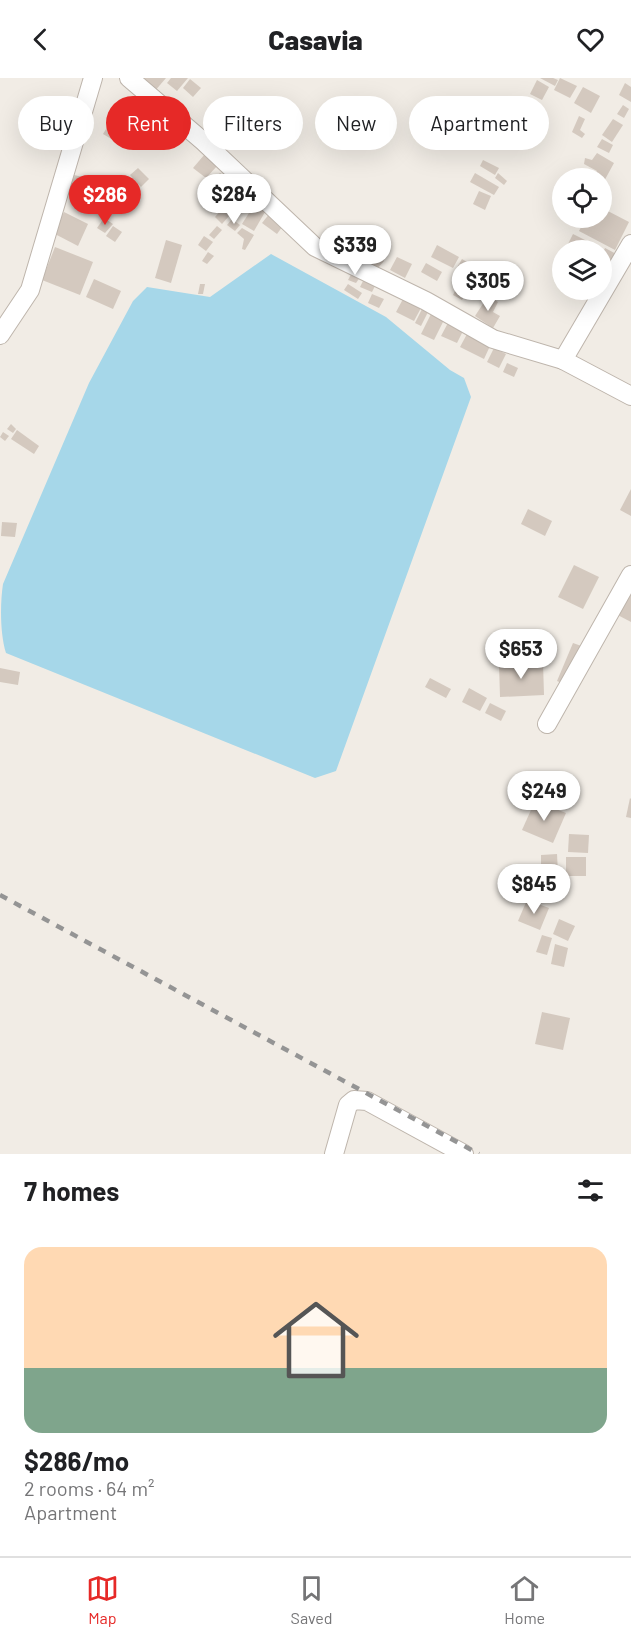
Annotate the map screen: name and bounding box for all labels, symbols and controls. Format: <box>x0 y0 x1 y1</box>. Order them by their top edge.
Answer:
icon: back <box>24 23 57 56</box>
text: Casavia <box>268 23 363 55</box>
icon: heart <box>574 23 607 56</box>
chip: Buy <box>18 96 94 150</box>
chip: Rent <box>106 96 191 150</box>
chip: Filters <box>203 96 303 150</box>
chip: New <box>315 96 397 150</box>
chip: Apartment <box>409 96 549 150</box>
map controls <box>552 168 612 300</box>
button: locate <box>552 168 612 228</box>
pin: $284 <box>198 174 270 225</box>
pin: $286 <box>69 175 141 226</box>
text: $284 <box>211 181 257 205</box>
text: $286 <box>83 182 127 206</box>
pin: $339 <box>319 225 391 276</box>
text: $339 <box>333 232 377 256</box>
button: layers <box>552 240 612 300</box>
pin: $305 <box>452 261 524 312</box>
text: $305 <box>466 268 510 292</box>
pin: $653 <box>485 629 557 680</box>
text: $653 <box>499 636 543 660</box>
pin: $249 <box>508 771 580 822</box>
text: $249 <box>521 778 567 802</box>
pin: $845 <box>498 864 570 915</box>
text: $845 <box>511 871 557 895</box>
icon: filters <box>574 1174 607 1207</box>
text: 7 homes <box>24 1175 119 1206</box>
icon: home <box>262 1286 370 1394</box>
text: $286/mo <box>24 1445 129 1476</box>
text: 2 rooms · 64 m² <box>24 1476 154 1500</box>
text: Apartment <box>24 1500 117 1524</box>
tab: Map <box>86 1572 119 1627</box>
tab: Saved <box>291 1572 333 1627</box>
tab: Home <box>504 1572 545 1627</box>

